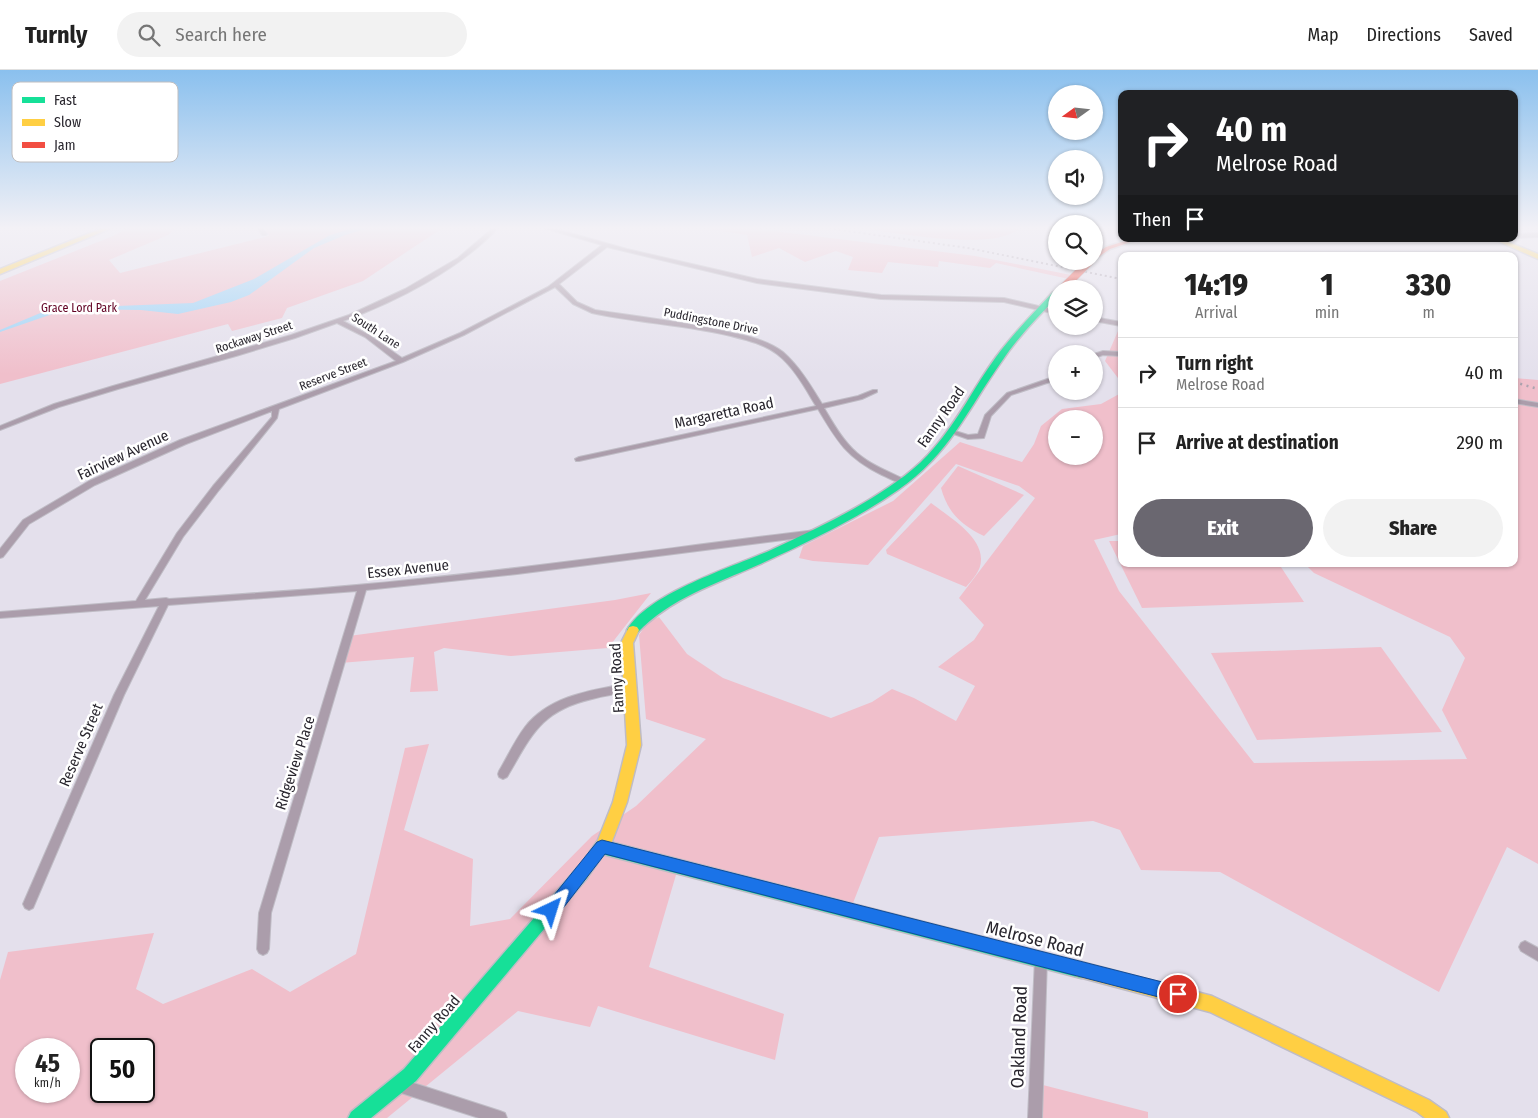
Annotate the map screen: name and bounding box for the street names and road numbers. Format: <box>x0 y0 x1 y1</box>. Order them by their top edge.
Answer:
street label: Puddingstone Drive <box>663 305 759 337</box>
street label: South Lane <box>349 310 403 352</box>
street label: Rockaway Street <box>214 318 294 356</box>
street label: Reserve Street <box>297 355 369 393</box>
street label: Fanny Road <box>914 383 968 451</box>
street label: Margaretta Road <box>673 394 775 432</box>
street label: Fairview Avenue <box>75 426 171 484</box>
street label: Essex Avenue <box>366 556 450 582</box>
street label: Fanny Road <box>606 643 628 713</box>
street label: Reserve Street <box>55 701 107 789</box>
street label: Ridgeview Place <box>271 714 319 812</box>
street label: Melrose Road <box>984 916 1086 962</box>
street label: Oakland Road <box>1006 985 1032 1089</box>
street label: Fanny Road <box>404 992 464 1056</box>

